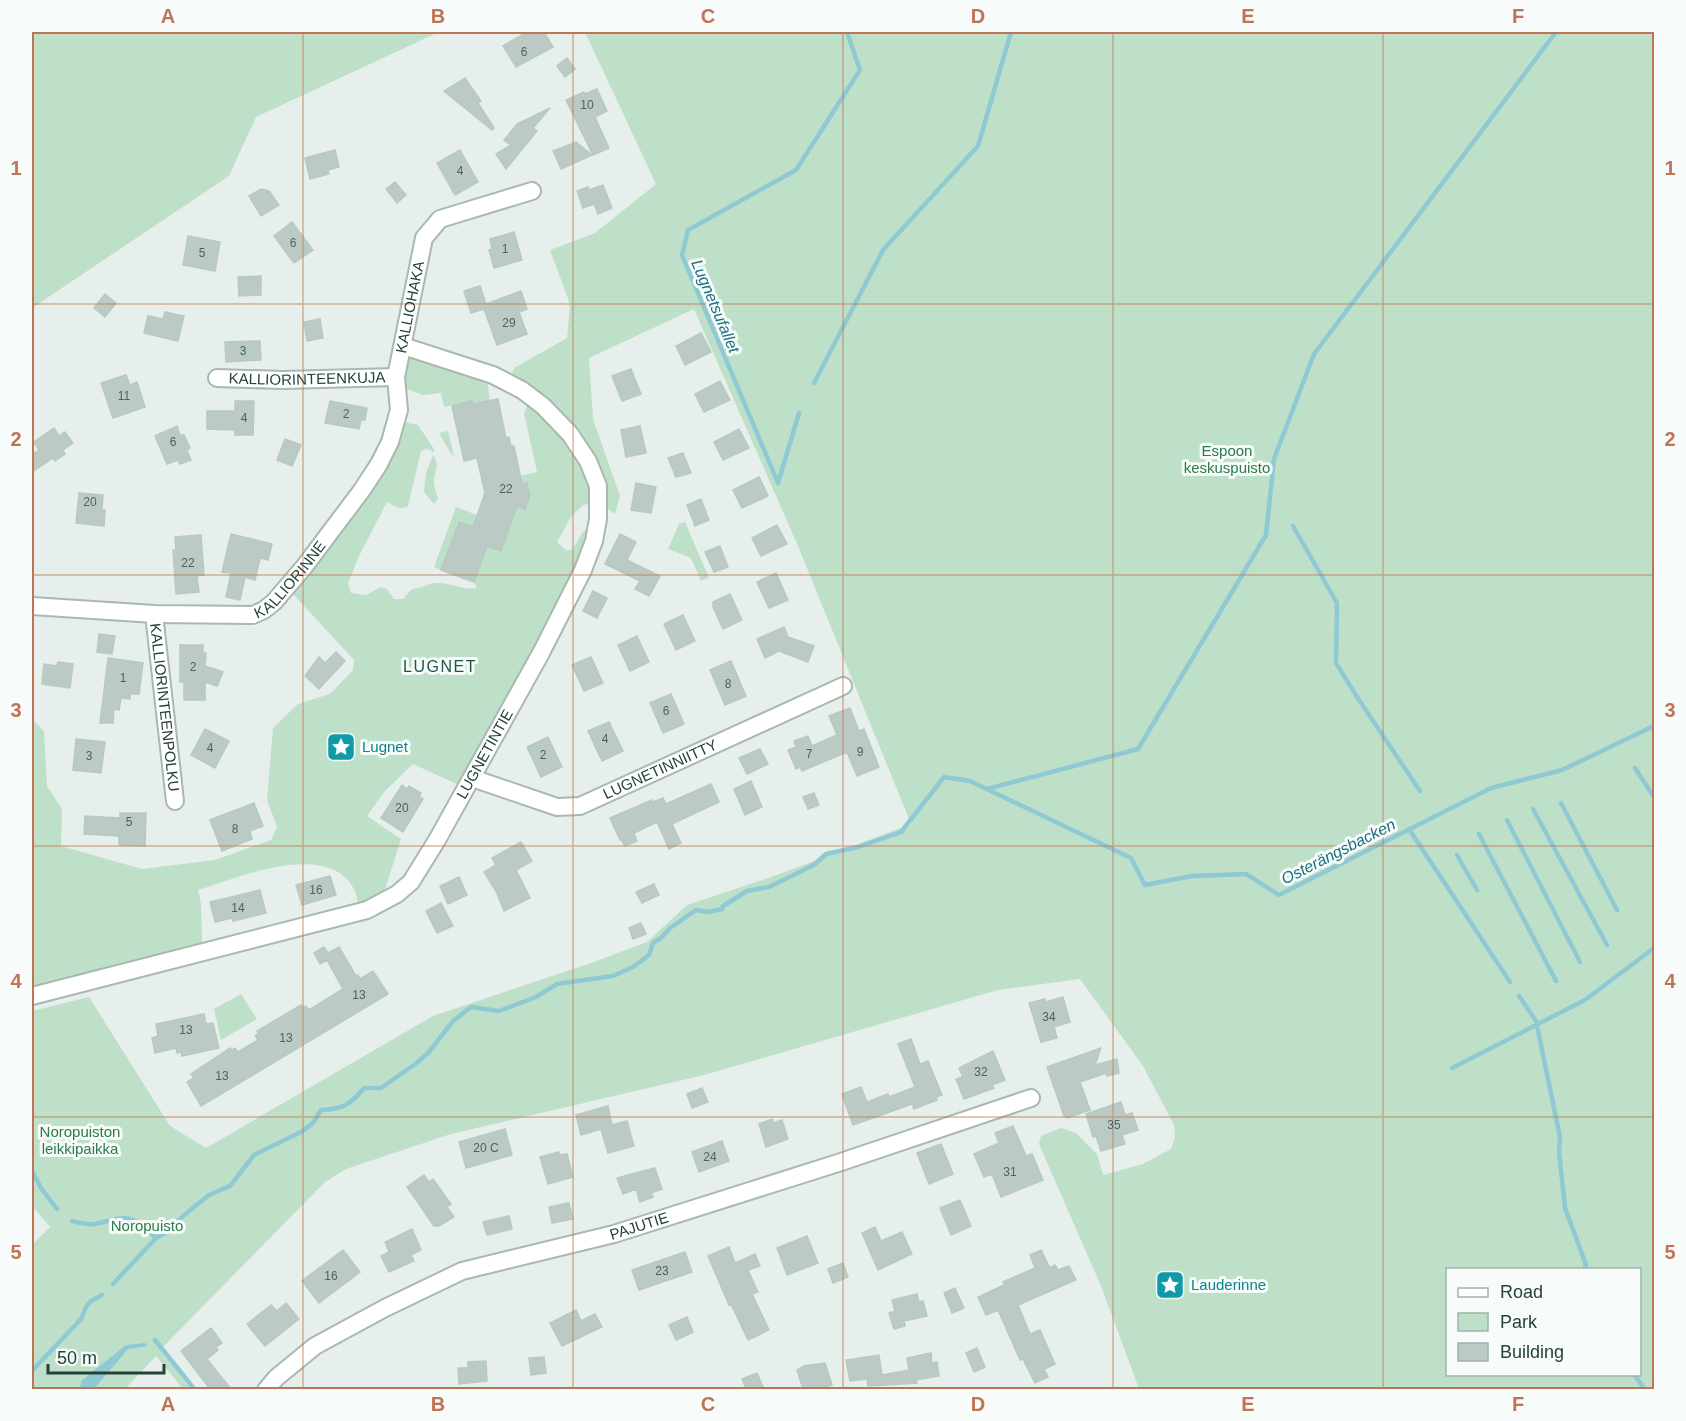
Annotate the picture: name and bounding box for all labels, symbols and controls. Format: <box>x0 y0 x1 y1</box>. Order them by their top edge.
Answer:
text: A <box>161 5 175 27</box>
text: B <box>431 5 445 27</box>
text: C <box>701 5 715 27</box>
text: D <box>971 5 985 27</box>
text: E <box>1241 5 1255 27</box>
text: F <box>1512 5 1524 27</box>
house number: 6 <box>521 45 528 59</box>
house number: 10 <box>580 98 594 112</box>
text: 1 <box>10 157 22 179</box>
text: 1 <box>1664 157 1676 179</box>
house number: 4 <box>457 164 464 178</box>
house number: 6 <box>290 236 297 250</box>
house number: 1 <box>502 242 509 256</box>
house number: 5 <box>199 246 206 260</box>
water label: Lugnetsufallet <box>688 257 743 356</box>
street label: KALLIOHAKA <box>392 260 427 354</box>
house number: 29 <box>502 316 516 330</box>
house number: 3 <box>240 344 247 358</box>
street label: KALLIORINTEENKUJA <box>228 368 386 388</box>
house number: 11 <box>118 389 131 403</box>
house number: 2 <box>343 407 350 421</box>
house number: 4 <box>241 411 248 425</box>
text: 2 <box>10 428 22 450</box>
text: 2 <box>1664 428 1676 450</box>
house number: 6 <box>170 435 177 449</box>
park label: Espoon keskuspuisto <box>1184 442 1270 476</box>
house number: 22 <box>499 482 513 496</box>
house number: 20 <box>83 495 97 509</box>
street label: KALLIORINNE <box>251 537 329 621</box>
house number: 22 <box>181 556 195 570</box>
street label: KALLIORINTEENPOLKU <box>147 622 183 792</box>
district label: LUGNET <box>403 658 477 675</box>
house number: 2 <box>190 660 197 674</box>
house number: 1 <box>120 671 127 685</box>
house number: 8 <box>725 677 732 691</box>
text: 3 <box>10 699 22 721</box>
text: 3 <box>1664 699 1676 721</box>
house number: 6 <box>663 704 670 718</box>
street label: LUGNETINTIE <box>453 706 516 801</box>
place icon: Lugnet <box>325 731 357 763</box>
house number: 4 <box>602 732 609 746</box>
street label: LUGNETINNIITTY <box>600 736 720 802</box>
place label: Lugnet <box>362 738 409 755</box>
house number: 4 <box>207 741 214 755</box>
house number: 9 <box>857 745 864 759</box>
house number: 7 <box>806 747 813 761</box>
house number: 2 <box>540 748 547 762</box>
house number: 3 <box>86 749 93 763</box>
house number: 20 <box>395 801 409 815</box>
house number: 5 <box>126 815 133 829</box>
water label: Osterängsbacken <box>1278 815 1398 887</box>
house number: 8 <box>232 822 239 836</box>
house number: 16 <box>309 883 323 897</box>
house number: 14 <box>231 901 245 915</box>
text: 4 <box>10 970 22 992</box>
text: 4 <box>1664 970 1676 992</box>
house number: 13 <box>352 988 366 1002</box>
house number: 34 <box>1042 1010 1056 1024</box>
house number: 13 <box>179 1023 193 1037</box>
house number: 13 <box>279 1031 293 1045</box>
house number: 32 <box>974 1065 988 1079</box>
house number: 13 <box>215 1069 229 1083</box>
house number: 35 <box>1107 1118 1121 1132</box>
park label: Noropuiston leikkipaikka <box>40 1123 120 1157</box>
house number: 20 C <box>473 1141 499 1155</box>
house number: 24 <box>703 1150 717 1164</box>
house number: 31 <box>1003 1165 1017 1179</box>
street label: PAJUTIE <box>608 1208 670 1243</box>
park label: Noropuisto <box>111 1217 183 1234</box>
text: 5 <box>10 1241 22 1263</box>
text: 5 <box>1664 1241 1676 1263</box>
house number: 23 <box>655 1264 669 1278</box>
legend <box>1446 1268 1641 1376</box>
house number: 16 <box>324 1269 338 1283</box>
place icon: Lauderinne <box>1154 1269 1186 1301</box>
place label: Lauderinne <box>1191 1276 1266 1293</box>
text: Road <box>1500 1282 1543 1302</box>
text: Park <box>1500 1312 1538 1332</box>
scale bar <box>48 1337 164 1375</box>
text: Building <box>1500 1342 1564 1362</box>
text: 50 m <box>57 1348 97 1368</box>
text: A <box>161 1393 175 1415</box>
text: B <box>431 1393 445 1415</box>
text: C <box>701 1393 715 1415</box>
text: D <box>971 1393 985 1415</box>
text: E <box>1241 1393 1255 1415</box>
text: F <box>1512 1393 1524 1415</box>

